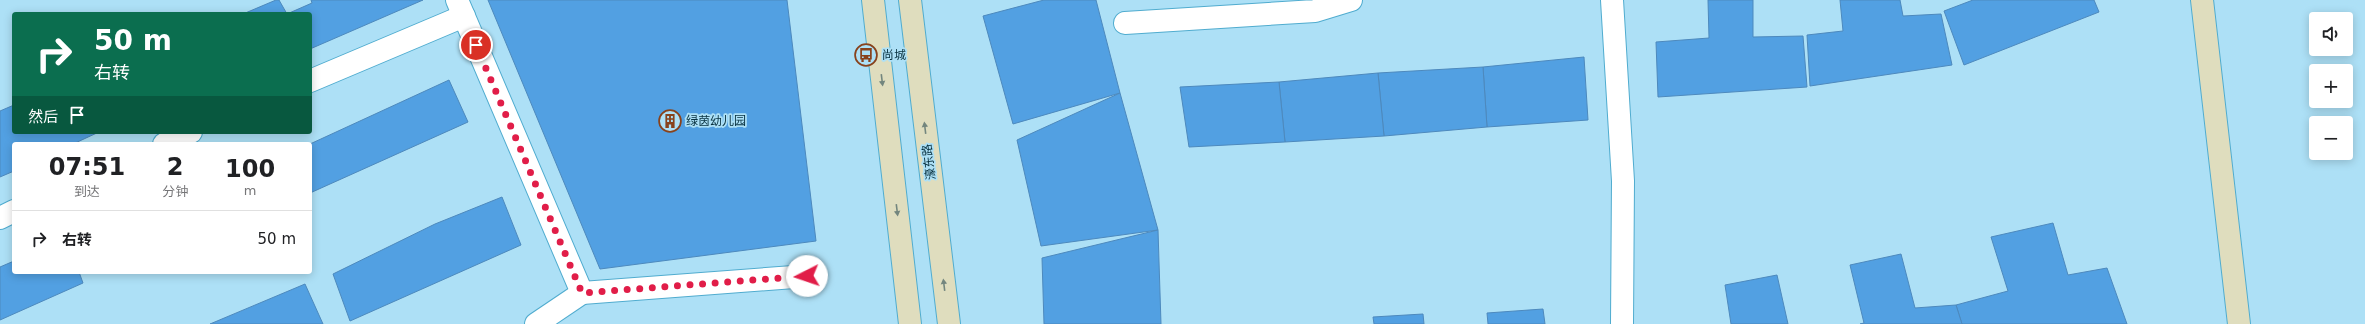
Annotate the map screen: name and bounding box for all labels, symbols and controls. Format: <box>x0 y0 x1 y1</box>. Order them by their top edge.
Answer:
map controls <box>2309 12 2353 160</box>
button: sound <box>2309 12 2353 56</box>
text: 50 m <box>94 24 172 57</box>
icon: right <box>28 28 80 80</box>
pin <box>459 28 493 62</box>
icon: arrive <box>465 34 487 56</box>
bus stop icon: 尚城 <box>853 42 879 68</box>
place label: 尚城 <box>882 48 906 62</box>
text: 右转 <box>94 62 130 83</box>
button: + <box>2309 64 2353 108</box>
one-way arrow <box>879 74 885 87</box>
icon: arrive <box>66 104 88 126</box>
text: 然后 <box>28 108 58 126</box>
building icon: 绿茵幼儿园 <box>657 108 683 134</box>
place label: 绿茵幼儿园 <box>686 114 746 128</box>
button: − <box>2309 116 2353 160</box>
one-way arrow <box>922 122 928 134</box>
street label: 濠东路 <box>920 143 938 181</box>
text: 07:51 <box>49 153 125 181</box>
text: 2 <box>167 153 183 181</box>
text: 100 <box>225 155 275 183</box>
text: m <box>244 183 256 198</box>
text: 到达 <box>74 184 100 199</box>
text: 分钟 <box>162 184 188 199</box>
one-way arrow <box>893 204 900 216</box>
icon: right <box>28 228 50 250</box>
text: 50 m <box>258 230 296 248</box>
text: 右转 <box>62 231 92 249</box>
position arrow <box>786 255 828 297</box>
one-way arrow <box>941 279 947 291</box>

